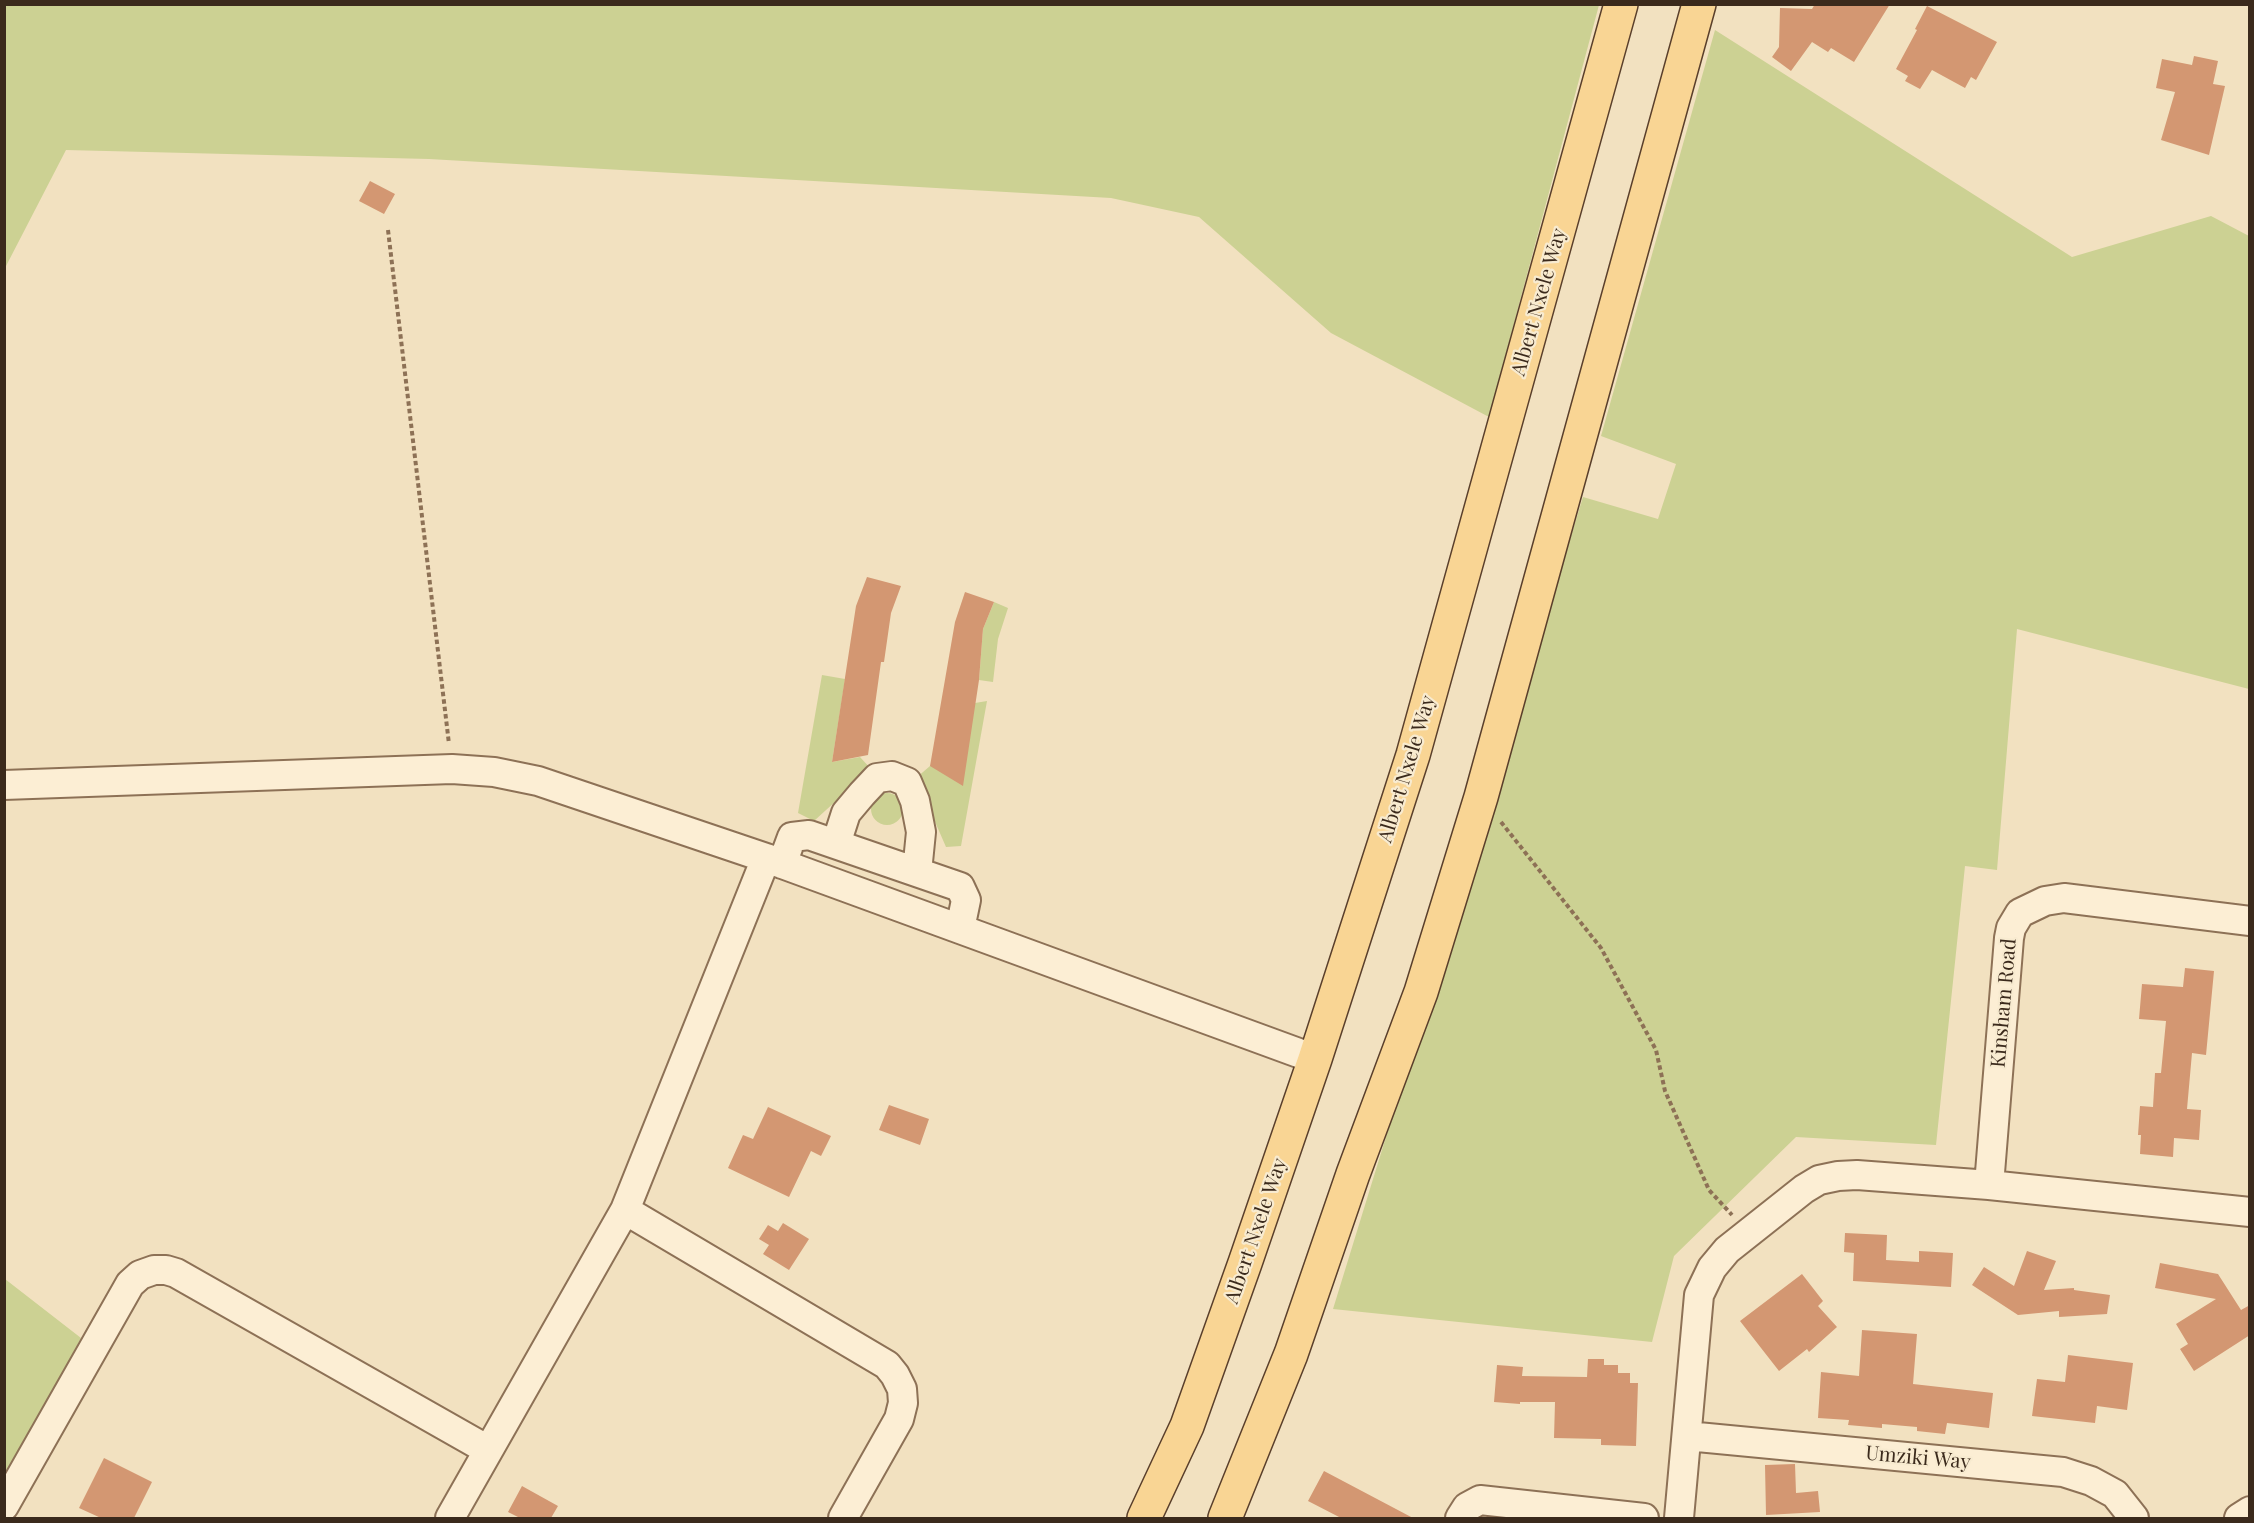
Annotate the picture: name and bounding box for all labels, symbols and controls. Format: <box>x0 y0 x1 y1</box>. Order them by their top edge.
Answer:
street label: Albert Nxele Way <box>1506 225 1572 379</box>
street label: Albert Nxele Way <box>1373 693 1441 845</box>
street label: Kinsham Road <box>1986 937 2022 1069</box>
street label: Albert Nxele Way <box>1220 1155 1292 1307</box>
street label: Umziki Way <box>1864 1441 1972 1475</box>

